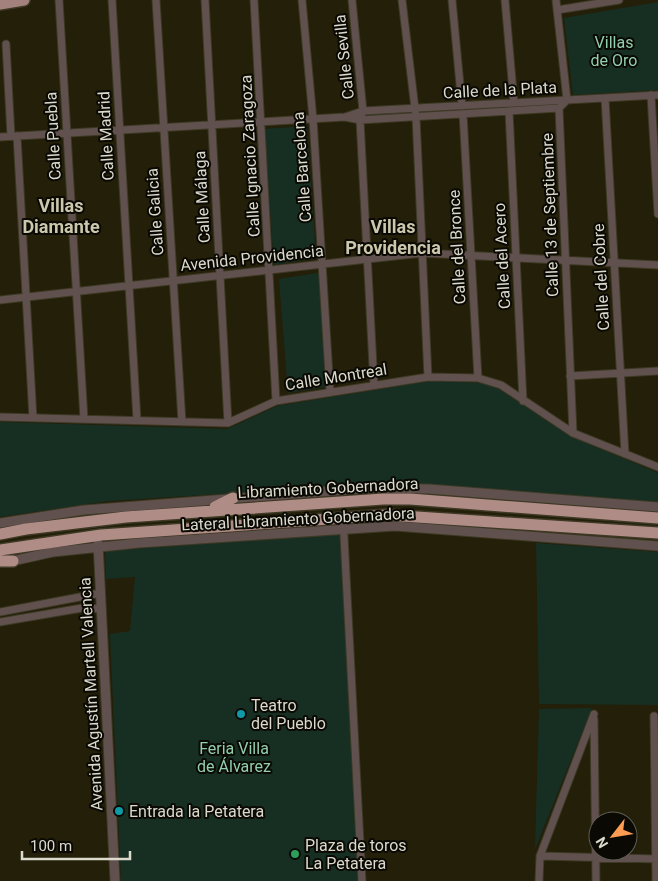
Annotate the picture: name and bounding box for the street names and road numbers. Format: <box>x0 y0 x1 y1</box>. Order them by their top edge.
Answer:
street label: Calle Sevilla <box>330 14 358 100</box>
street label: Calle Ignacio Zaragoza <box>236 74 264 238</box>
street label: Calle de la Plata <box>443 78 557 102</box>
street label: Calle Puebla <box>41 91 65 181</box>
street label: Calle Madrid <box>94 91 118 181</box>
street label: Calle Barcelona <box>289 111 315 223</box>
street label: Calle 13 de Septiembre <box>538 133 562 297</box>
street label: Calle Málaga <box>190 150 214 244</box>
street label: Calle Galicia <box>142 168 168 256</box>
street label: Calle del Bronce <box>445 189 469 305</box>
street label: Calle del Acero <box>490 202 514 310</box>
street label: Calle del Cobre <box>589 223 613 331</box>
street label: Avenida Providencia <box>179 241 325 275</box>
street label: Calle Montreal <box>284 360 388 394</box>
street label: Libramiento Gobernadora <box>237 474 419 502</box>
street label: Lateral Libramiento Gobernadora <box>181 503 415 535</box>
street label: Avenida Agustín Martell Valencia <box>75 577 107 811</box>

